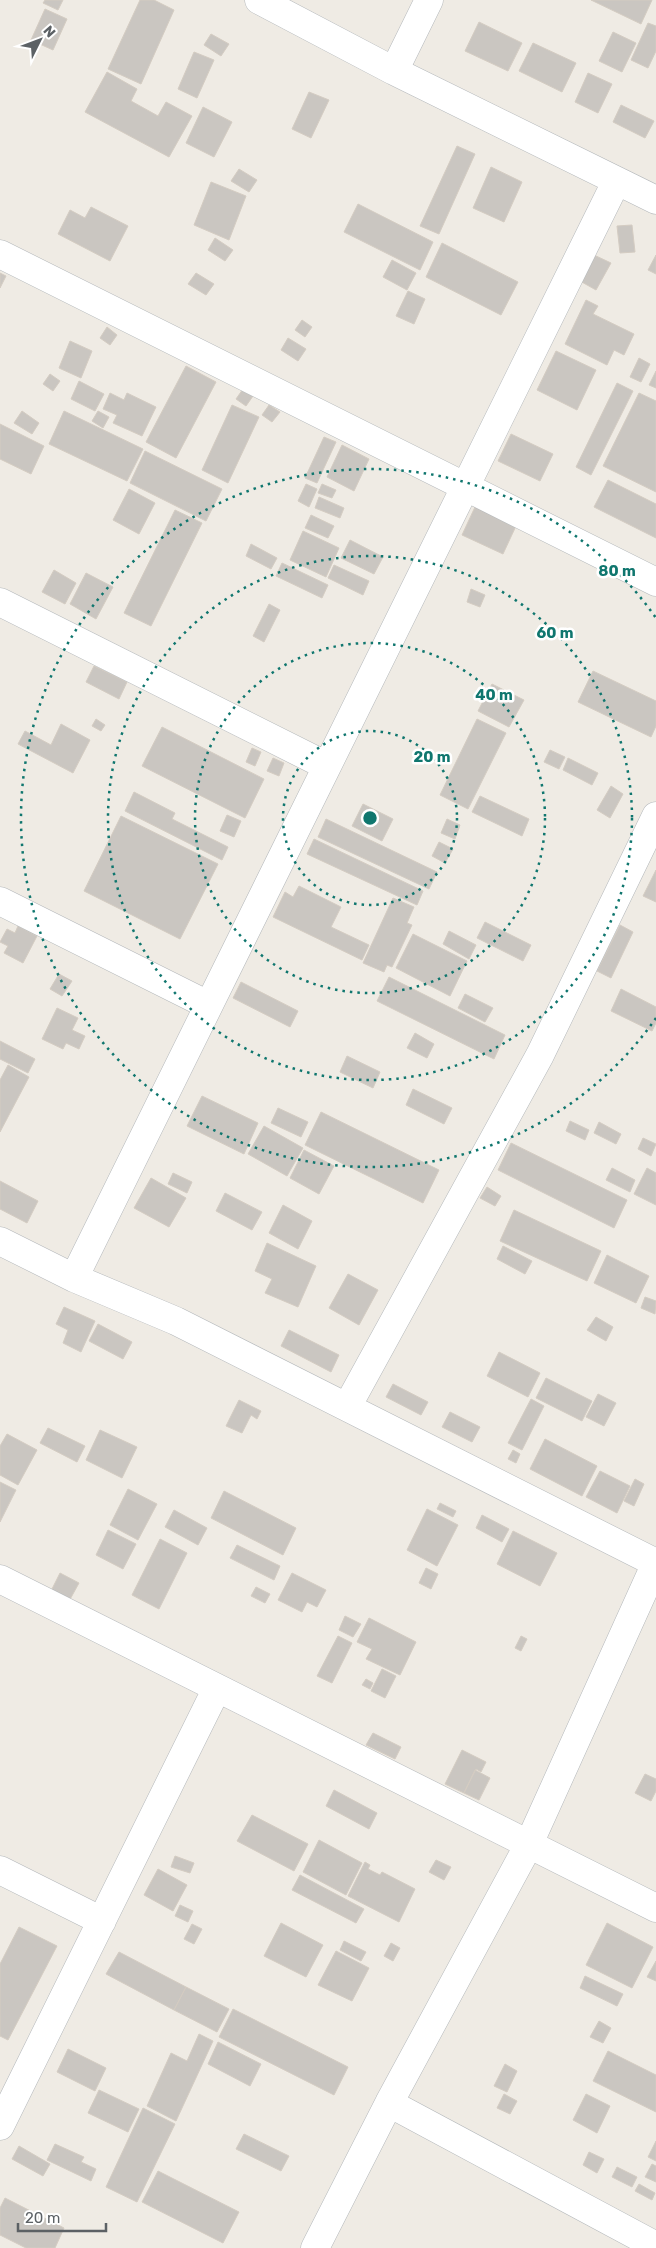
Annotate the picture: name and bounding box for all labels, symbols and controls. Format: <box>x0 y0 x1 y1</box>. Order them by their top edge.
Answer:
north arrow <box>15 15 65 65</box>
text: N <box>40 22 59 41</box>
text: 80 m <box>598 562 636 580</box>
text: 60 m <box>537 624 573 642</box>
text: 40 m <box>475 686 513 704</box>
text: 20 m <box>414 748 450 766</box>
centre of rings <box>361 809 379 827</box>
scale bar <box>18 2200 105 2232</box>
text: 20 m <box>25 2209 60 2227</box>

